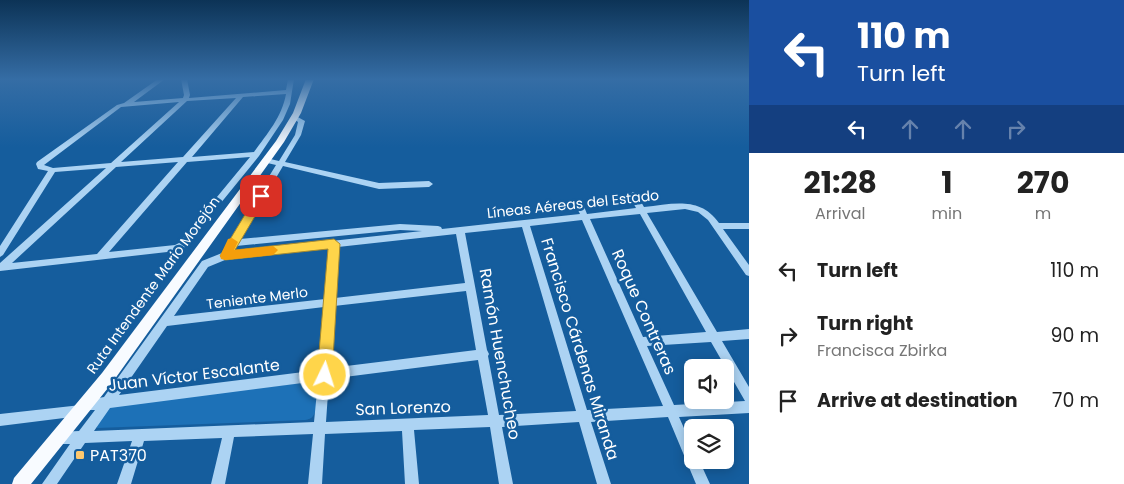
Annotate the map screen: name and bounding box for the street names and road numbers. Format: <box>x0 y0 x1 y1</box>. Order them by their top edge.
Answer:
street label: Líneas Aéreas del Estado <box>486 185 660 223</box>
street label: Ruta Intendente Mario Morejón <box>82 192 224 378</box>
street label: Francisco Cárdenas Miranda <box>535 235 625 463</box>
street label: Roque Contreras <box>606 246 682 378</box>
street label: Ramón Huenchucheo <box>474 267 526 441</box>
street label: Teniente Merlo <box>205 282 309 314</box>
street label: Juan Víctor Escalante <box>107 353 281 397</box>
street label: San Lorenzo <box>355 395 451 421</box>

